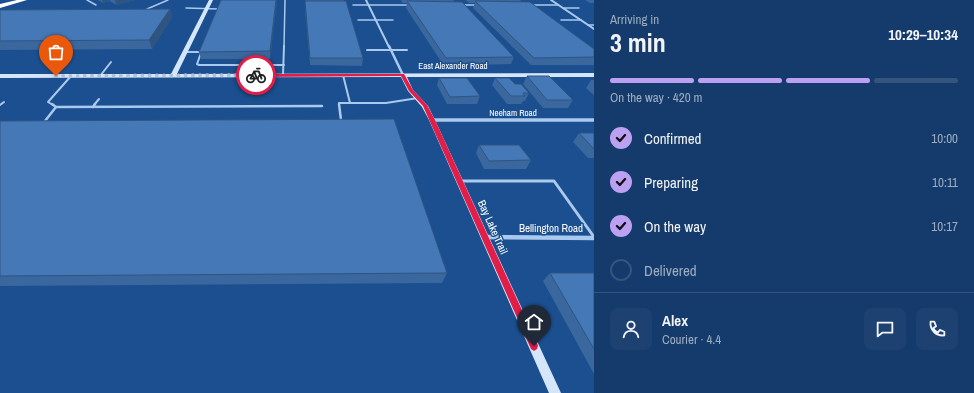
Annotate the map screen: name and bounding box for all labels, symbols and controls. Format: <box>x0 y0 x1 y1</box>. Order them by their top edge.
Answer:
text: Arriving in <box>610 11 659 28</box>
text: 10:29–10:34 <box>888 24 958 45</box>
text: 3 min <box>610 25 666 60</box>
pin <box>39 35 73 76</box>
icon: bag <box>45 41 67 63</box>
courier <box>236 55 276 95</box>
street label: East Alexander Road <box>418 60 488 72</box>
icon: bike <box>245 64 267 86</box>
text: On the way · 420 m <box>610 89 702 106</box>
street label: Neeham Road <box>489 107 537 119</box>
icon: check <box>610 127 632 149</box>
text: Confirmed <box>644 128 701 149</box>
text: 10:00 <box>931 130 958 147</box>
icon: check <box>610 171 632 193</box>
text: Preparing <box>644 172 698 193</box>
text: 10:11 <box>932 174 958 191</box>
street label: Bay Lake Trail <box>475 198 511 256</box>
icon: check <box>610 215 632 237</box>
text: On the way <box>644 216 706 237</box>
text: 10:17 <box>931 218 958 235</box>
street label: Bellington Road <box>519 221 583 235</box>
text: Delivered <box>644 260 697 281</box>
pin <box>517 305 551 346</box>
button: person <box>610 308 652 350</box>
button: chat <box>864 308 906 350</box>
button: phone <box>916 308 958 350</box>
text: Alex <box>662 310 688 331</box>
icon: home <box>523 311 545 333</box>
text: Courier · 4.4 <box>662 331 721 348</box>

